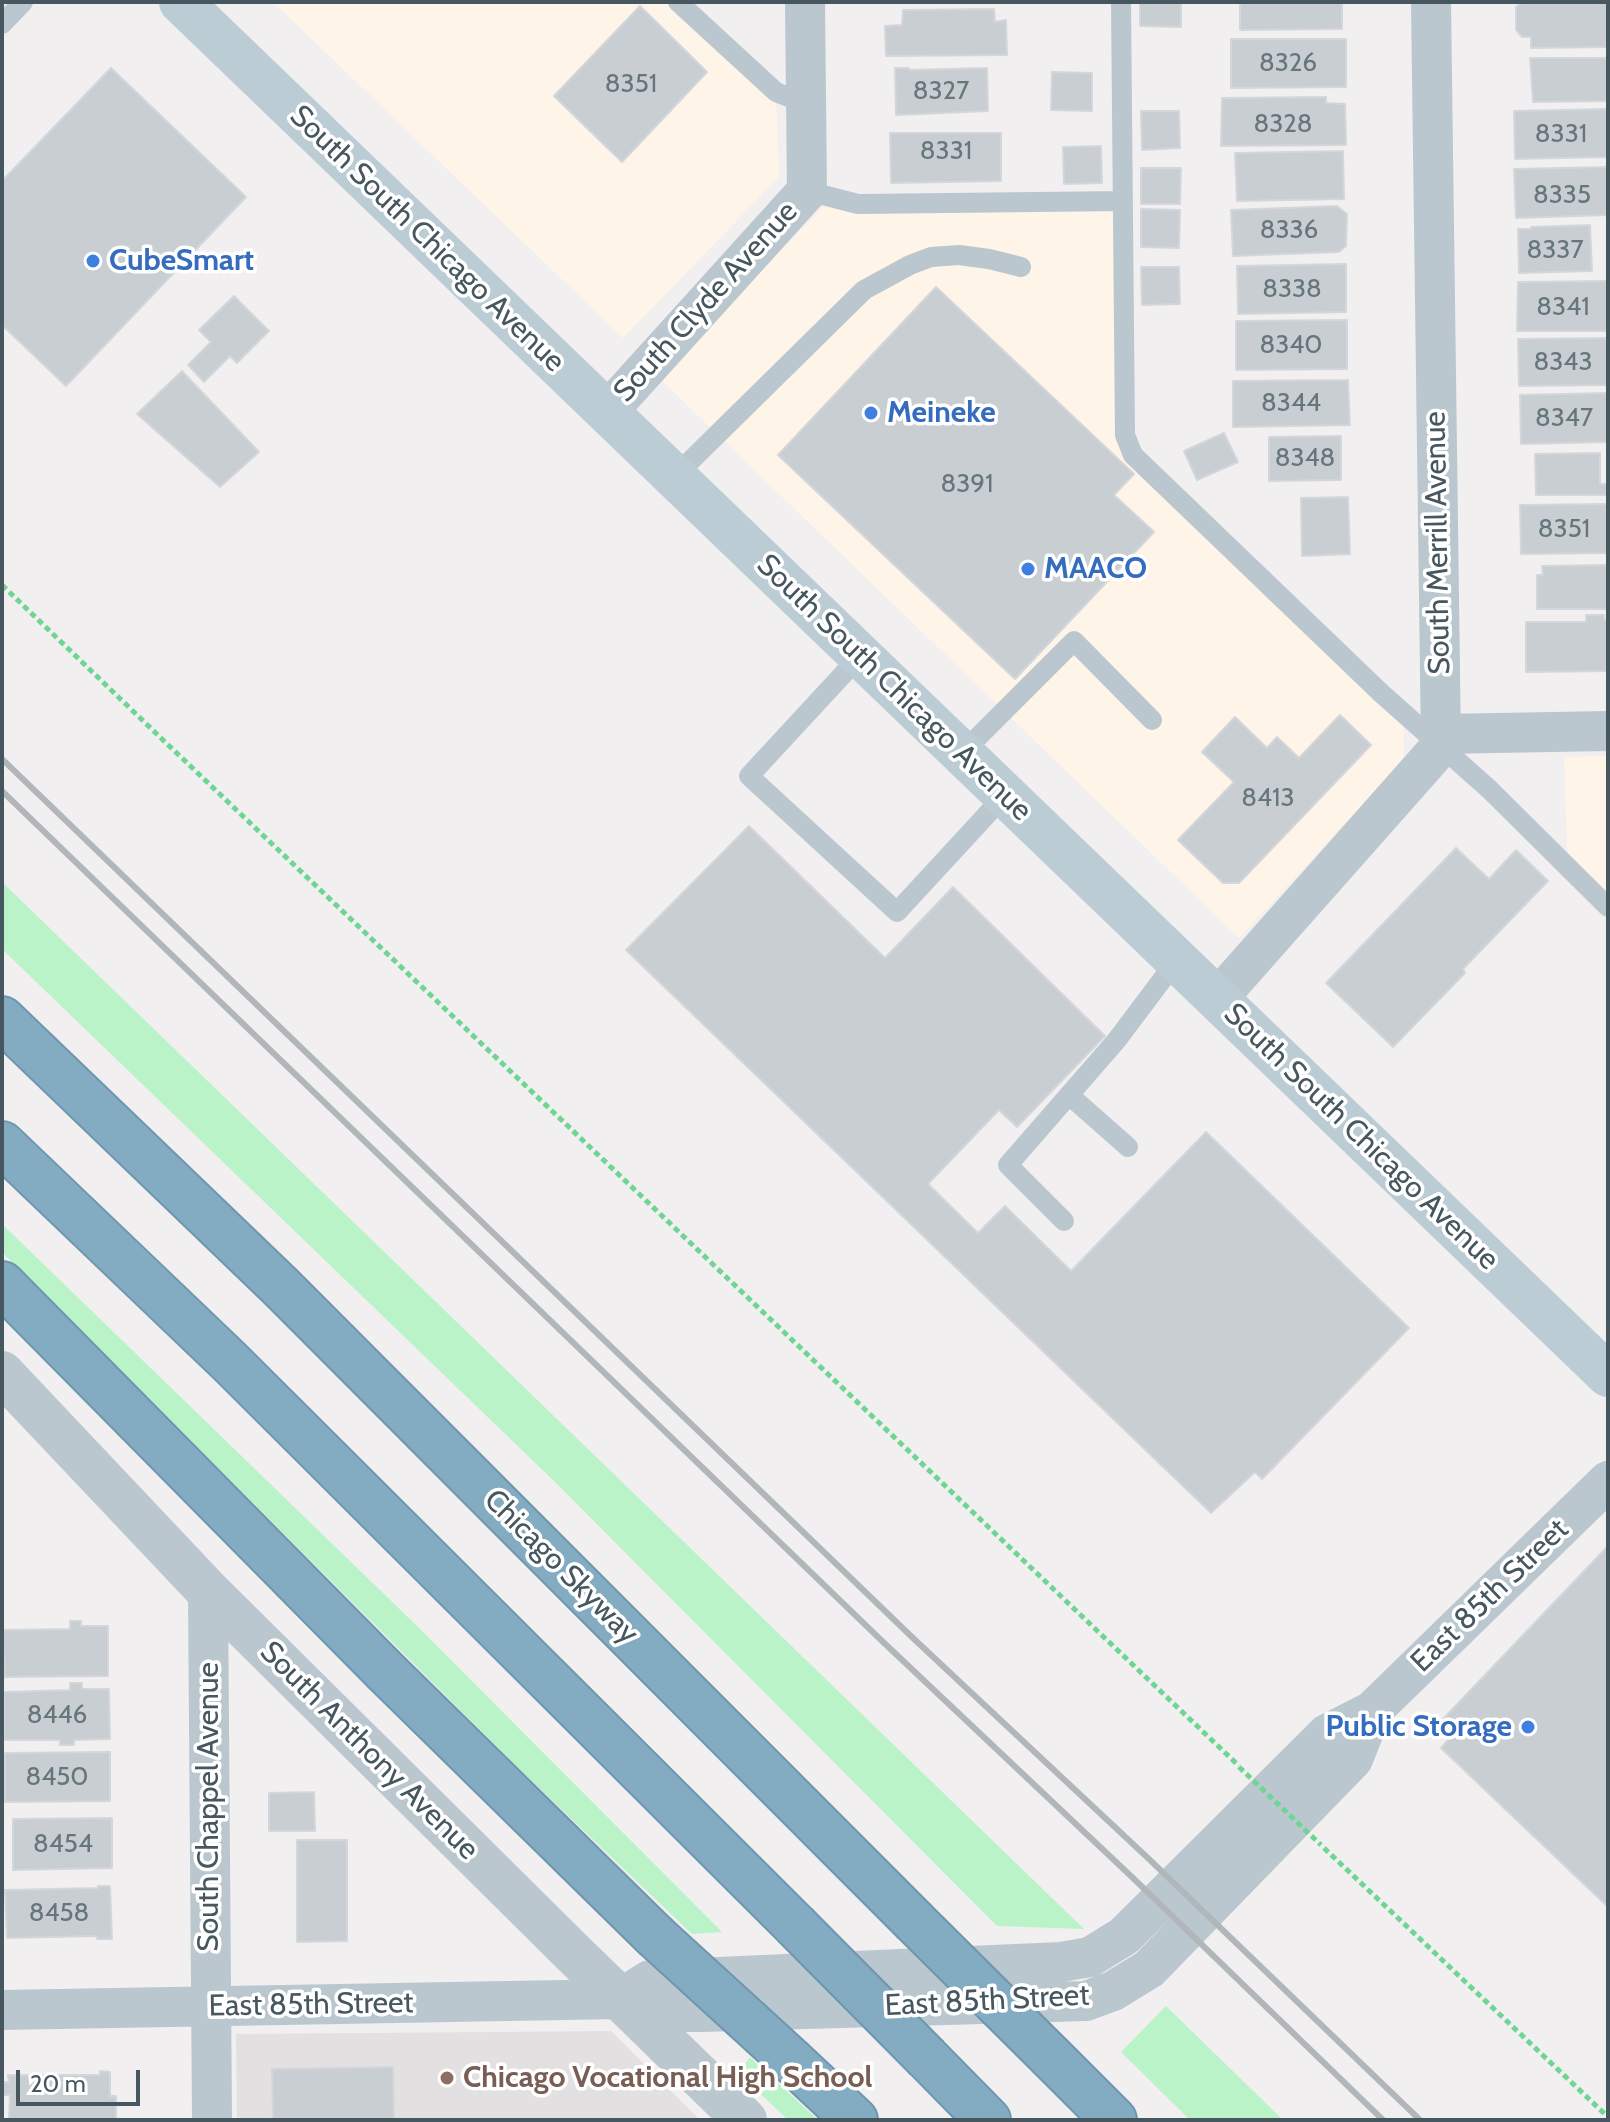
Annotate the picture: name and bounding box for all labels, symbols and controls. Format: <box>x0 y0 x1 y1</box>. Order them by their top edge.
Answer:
house number: 8326 <box>1259 47 1317 79</box>
house number: 8351 <box>605 68 657 100</box>
house number: 8327 <box>913 75 969 107</box>
street label: South South Chicago Avenue <box>282 98 572 380</box>
house number: 8328 <box>1253 108 1313 140</box>
house number: 8331 <box>1535 118 1587 150</box>
house number: 8331 <box>920 135 972 167</box>
house number: 8335 <box>1533 179 1591 211</box>
street label: South Clyde Avenue <box>607 194 805 410</box>
house number: 8336 <box>1260 214 1318 246</box>
house number: 8337 <box>1527 234 1583 266</box>
place label: CubeSmart <box>109 243 254 279</box>
marker: CubeSmart <box>84 252 102 270</box>
house number: 8338 <box>1262 273 1322 305</box>
house number: 8341 <box>1536 291 1590 323</box>
house number: 8340 <box>1260 329 1322 361</box>
house number: 8343 <box>1534 346 1592 378</box>
house number: 8344 <box>1261 387 1321 419</box>
place label: Meineke <box>887 395 996 431</box>
house number: 8347 <box>1535 402 1593 434</box>
marker: Meineke <box>862 404 880 422</box>
street label: South Merrill Avenue <box>1418 411 1458 675</box>
house number: 8348 <box>1275 442 1335 474</box>
house number: 8391 <box>940 468 994 500</box>
house number: 8351 <box>1538 513 1590 545</box>
street label: South South Chicago Avenue <box>749 547 1039 829</box>
place label: MAACO <box>1044 551 1147 587</box>
marker: MAACO <box>1019 560 1037 578</box>
house number: 8413 <box>1241 782 1295 814</box>
street label: South South Chicago Avenue <box>1216 996 1506 1278</box>
street label: Chicago Skyway <box>476 1482 646 1652</box>
street label: East 85th Street <box>1404 1512 1576 1680</box>
street label: South Anthony Avenue <box>252 1634 486 1868</box>
street label: South Chappel Avenue <box>191 1662 227 1952</box>
house number: 8446 <box>27 1699 87 1731</box>
place label: Public Storage <box>1326 1709 1512 1745</box>
marker: Public Storage <box>1519 1718 1537 1736</box>
house number: 8450 <box>26 1761 88 1793</box>
house number: 8454 <box>33 1828 93 1860</box>
house number: 8458 <box>29 1897 89 1929</box>
street label: East 85th Street <box>884 1978 1090 2024</box>
street label: East 85th Street <box>208 1985 414 2025</box>
scale bar <box>20 2054 144 2104</box>
place label: Chicago Vocational High School <box>463 2060 872 2096</box>
text: 20 m <box>30 2069 86 2098</box>
marker: Chicago Vocational High School <box>438 2069 456 2087</box>

